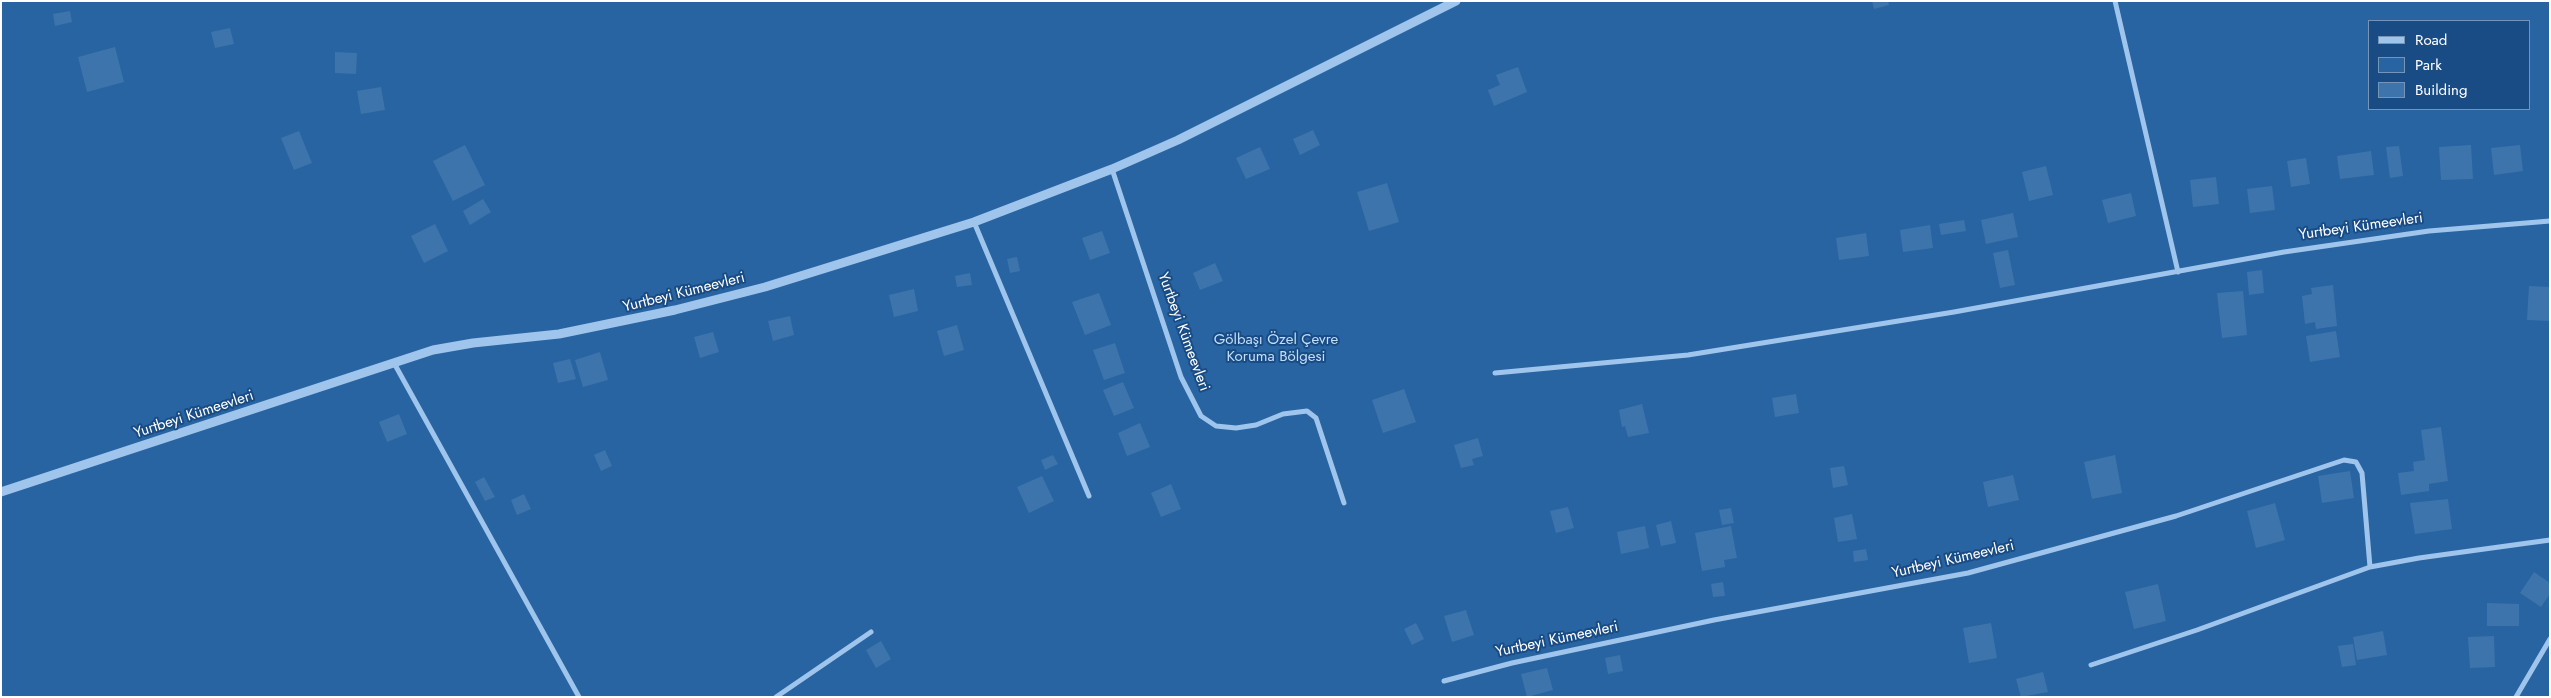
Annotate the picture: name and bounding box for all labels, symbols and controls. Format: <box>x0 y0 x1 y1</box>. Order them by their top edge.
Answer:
legend <box>2368 20 2531 110</box>
text: Road <box>2415 29 2447 51</box>
text: Park <box>2415 54 2442 76</box>
text: Building <box>2415 79 2467 101</box>
street label: Yurtbeyi Kümeevleri <box>2298 209 2424 245</box>
street label: Yurtbeyi Kümeevleri <box>621 269 747 317</box>
street label: Yurtbeyi Kümeevleri <box>1153 270 1213 394</box>
park label: Gölbaşı Özel Çevre Koruma Bölgesi <box>1214 331 1338 366</box>
street label: Yurtbeyi Kümeevleri <box>132 387 256 443</box>
street label: Yurtbeyi Kümeevleri <box>1890 537 2016 583</box>
street label: Yurtbeyi Kümeevleri <box>1494 618 1620 662</box>

